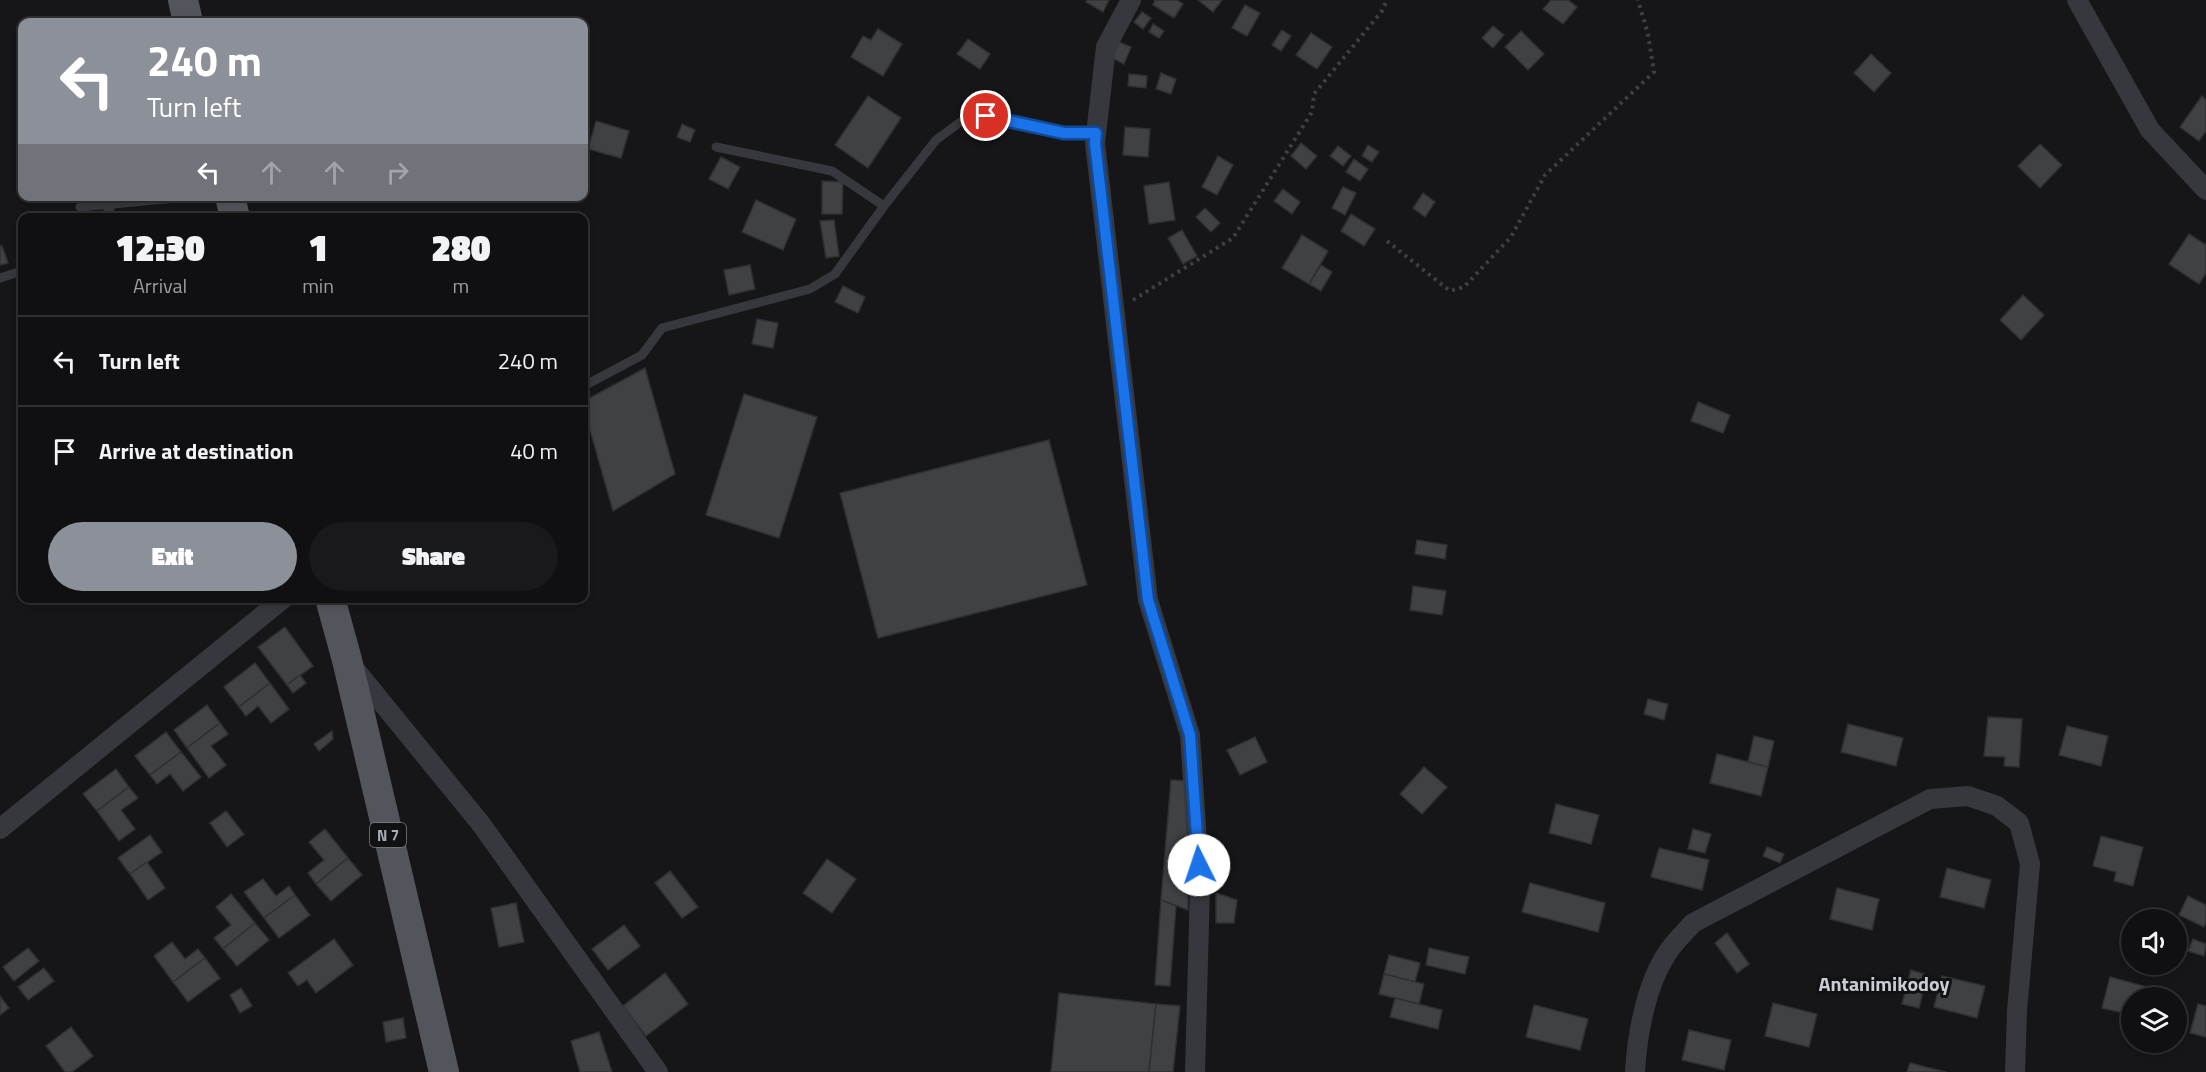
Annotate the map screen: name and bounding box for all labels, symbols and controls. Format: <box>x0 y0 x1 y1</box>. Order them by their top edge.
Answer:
text: 240 m <box>147 28 262 92</box>
icon: left <box>48 42 126 120</box>
text: Turn left <box>147 86 241 127</box>
pin <box>960 90 1011 141</box>
icon: arrive <box>969 99 1002 132</box>
icon: left <box>192 156 225 189</box>
icon: ahead <box>255 156 288 189</box>
icon: ahead <box>318 156 351 189</box>
icon: right <box>381 156 414 189</box>
text: 12:30 <box>115 220 205 275</box>
text: 1 <box>308 220 328 275</box>
text: 280 <box>431 220 491 275</box>
text: Arrival <box>133 270 187 301</box>
text: min <box>302 270 334 301</box>
text: m <box>453 270 469 301</box>
text: Turn left <box>99 344 180 378</box>
text: 240 m <box>498 344 558 378</box>
icon: left <box>48 345 81 378</box>
text: Arrive at destination <box>99 434 294 468</box>
text: 40 m <box>510 434 558 468</box>
icon: arrive <box>48 435 81 468</box>
button: Exit <box>48 522 297 591</box>
button: Share <box>309 522 558 591</box>
road number: N 7 <box>370 823 406 847</box>
position arrow <box>1167 833 1231 897</box>
map controls <box>2121 909 2187 1053</box>
button: sound <box>2121 909 2187 975</box>
district label: Antanimikodoy <box>1819 968 1949 999</box>
button: layers <box>2121 987 2187 1053</box>

